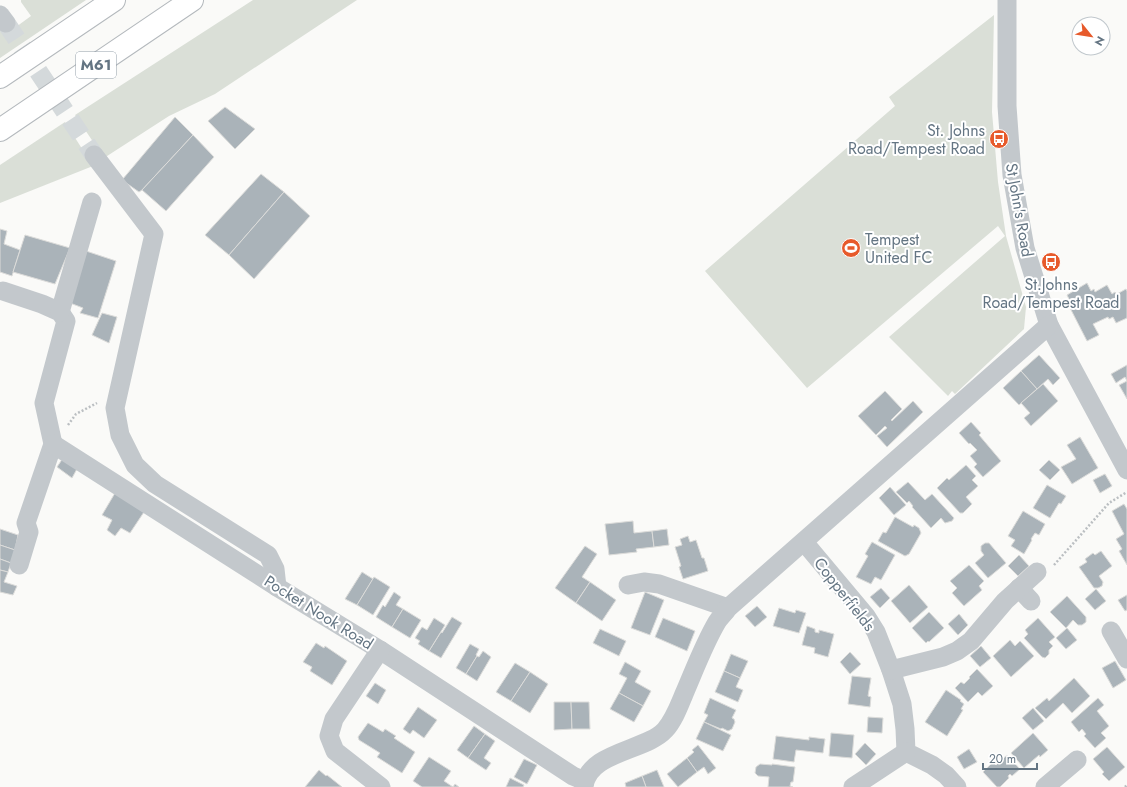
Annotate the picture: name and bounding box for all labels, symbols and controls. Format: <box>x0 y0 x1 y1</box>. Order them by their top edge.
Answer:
north arrow <box>1071 16 1111 56</box>
text: N <box>1091 33 1109 49</box>
road number: M61 <box>76 52 116 78</box>
place label: St. Johns Road/Tempest Road <box>848 119 985 160</box>
bus stop icon: St. Johns Road/Tempest Road <box>988 128 1010 150</box>
street label: St John's Road <box>1000 161 1039 259</box>
place label: Tempest United FC <box>865 228 933 269</box>
sports icon: Tempest United FC <box>840 237 862 259</box>
bus stop icon: St.Johns Road/Tempest Road <box>1040 251 1062 273</box>
place label: St.Johns Road/Tempest Road <box>983 273 1119 314</box>
street label: Copperfields <box>808 553 881 636</box>
street label: Pocket Nook Road <box>260 570 378 655</box>
scale bar <box>983 745 1037 771</box>
text: 20 m <box>989 750 1016 768</box>

